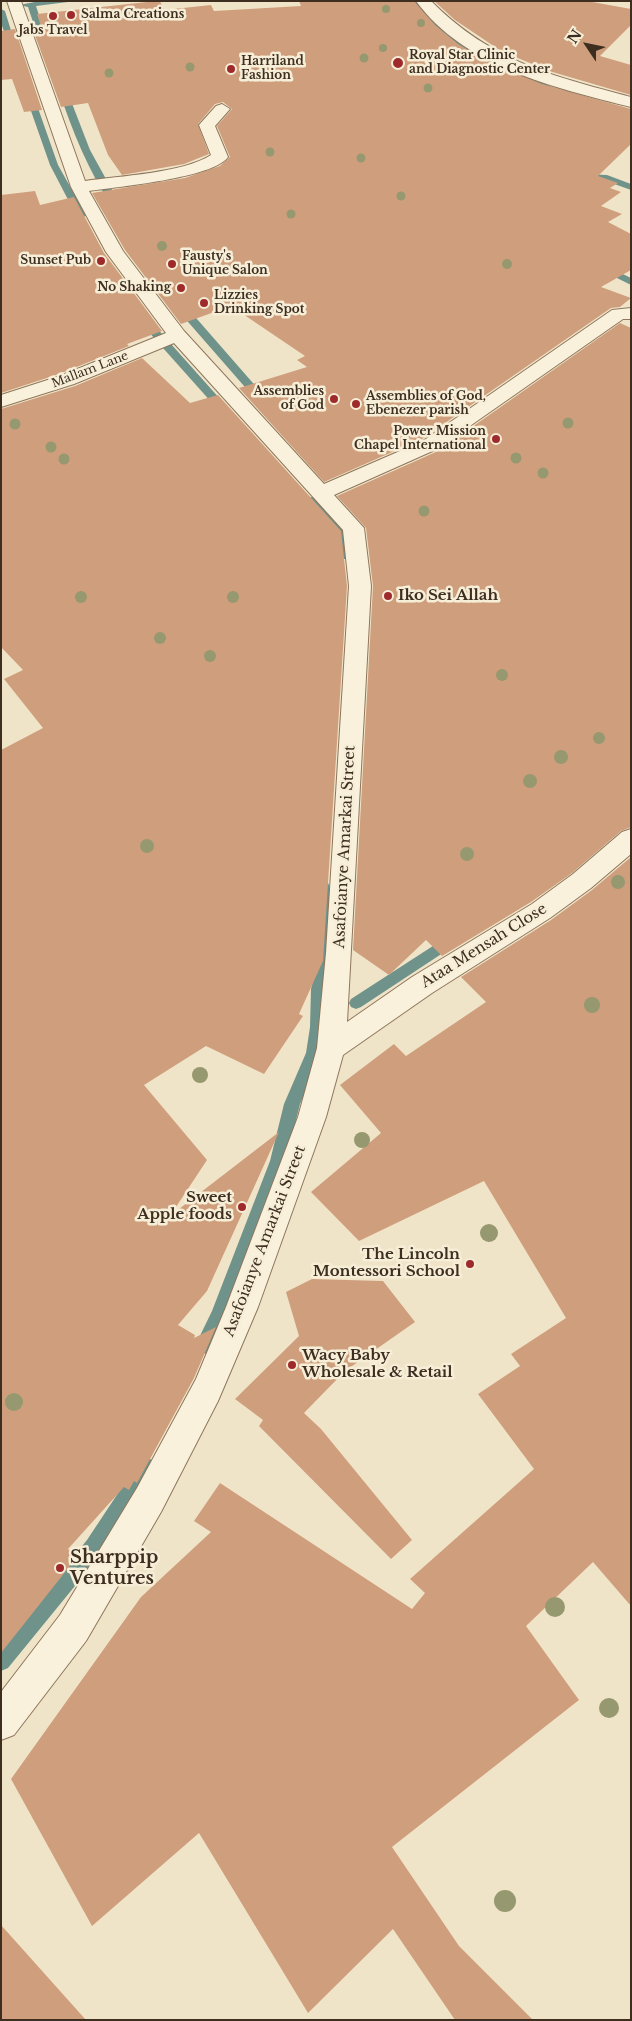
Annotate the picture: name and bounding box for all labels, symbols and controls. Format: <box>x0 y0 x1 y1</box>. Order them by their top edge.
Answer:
place label: Salma Creations <box>81 8 184 22</box>
marker: Salma Creations <box>65 9 77 21</box>
marker: Jabs Travel <box>47 10 59 22</box>
north arrow <box>562 20 612 70</box>
place label: Jabs Travel <box>19 24 87 38</box>
text: N <box>563 26 586 47</box>
place label: Royal Star Clinic and Diagnostic Center <box>409 49 550 77</box>
place label: Harriland Fashion <box>241 55 304 83</box>
marker: Royal Star Clinic and Diagnostic Center <box>391 56 405 70</box>
marker: Harriland Fashion <box>225 63 237 75</box>
place label: Fausty's Unique Salon <box>182 250 268 278</box>
place label: Sunset Pub <box>20 254 91 268</box>
marker: Sunset Pub <box>95 255 107 267</box>
marker: Fausty's Unique Salon <box>166 258 178 270</box>
place label: No Shaking <box>97 281 171 295</box>
marker: No Shaking <box>175 282 187 294</box>
place label: Lizzies Drinking Spot <box>214 289 304 317</box>
marker: Lizzies Drinking Spot <box>198 297 210 309</box>
street label: Mallam Lane <box>50 349 130 391</box>
place label: Assemblies of God <box>254 385 324 413</box>
place label: Assemblies of God, Ebenezer parish <box>366 390 486 418</box>
marker: Assemblies of God <box>328 393 340 405</box>
marker: Assemblies of God, Ebenezer parish <box>350 398 362 410</box>
place label: Power Mission Chapel International <box>354 425 486 453</box>
marker: Power Mission Chapel International <box>490 433 502 445</box>
place label: Iko Sei Allah <box>398 587 498 605</box>
marker: Iko Sei Allah <box>382 590 394 602</box>
street label: Asafoianye Amarkai Street <box>331 745 359 949</box>
street label: Ataa Mensah Close <box>418 900 550 992</box>
street label: Asafoianye Amarkai Street <box>220 1143 310 1339</box>
place label: Sweet Apple foods <box>137 1189 232 1224</box>
marker: Sweet Apple foods <box>236 1201 248 1213</box>
place label: The Lincoln Montessori School <box>313 1246 460 1281</box>
marker: The Lincoln Montessori School <box>464 1258 476 1270</box>
place label: Wacy Baby Wholesale & Retail <box>302 1347 453 1382</box>
marker: Wacy Baby Wholesale & Retail <box>286 1359 298 1371</box>
place label: Sharppip Ventures <box>70 1547 158 1590</box>
marker: Sharppip Ventures <box>54 1562 66 1574</box>

